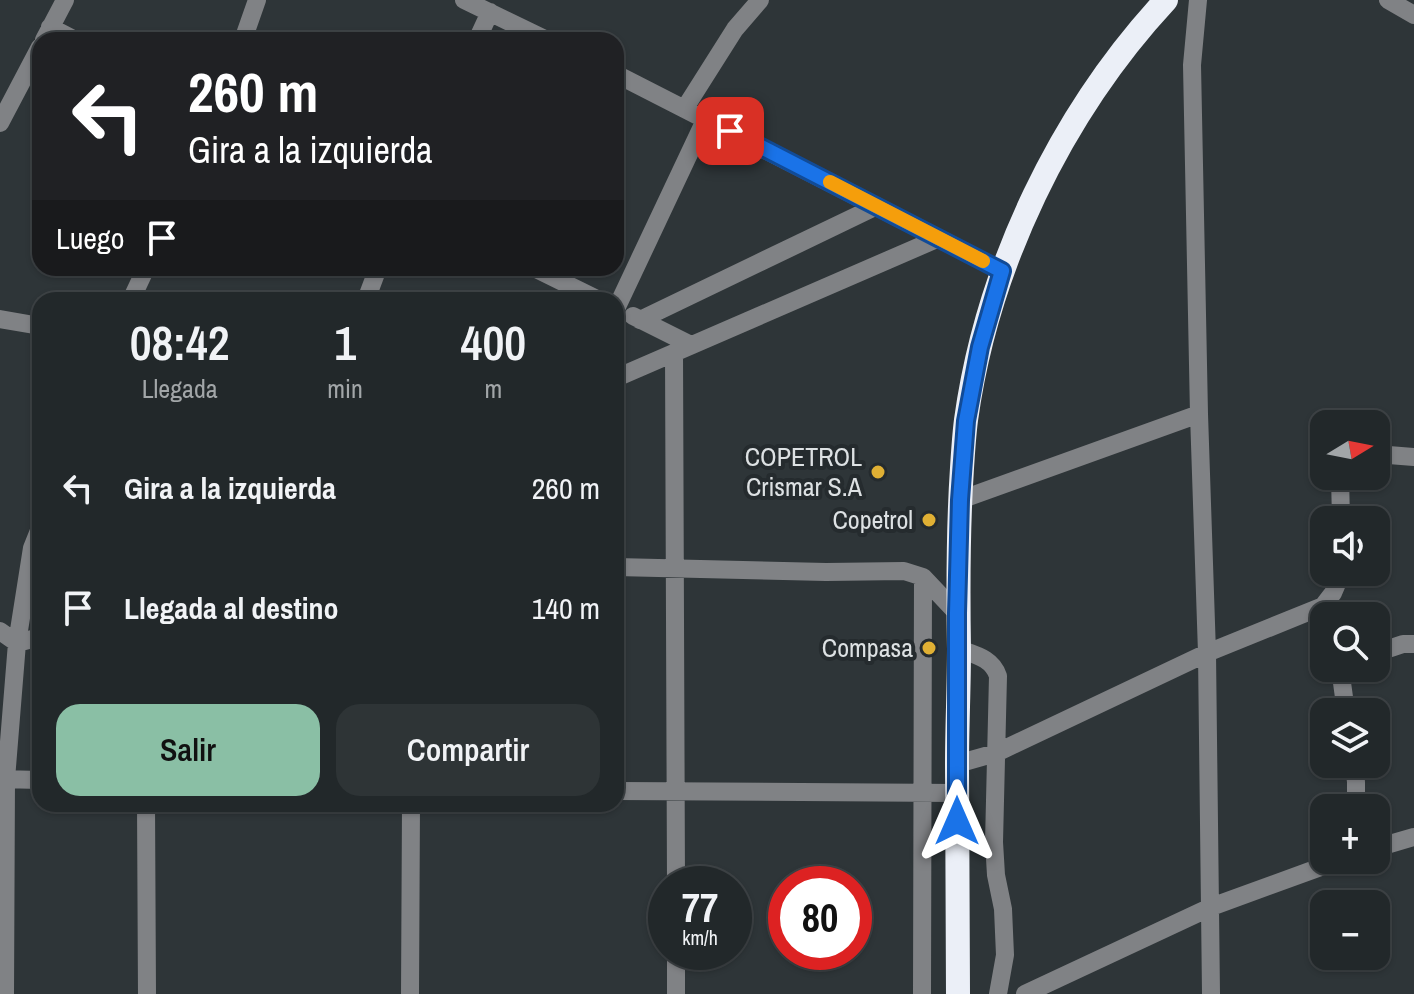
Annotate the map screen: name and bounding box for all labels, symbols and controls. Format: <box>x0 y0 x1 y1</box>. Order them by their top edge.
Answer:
text: 260 m <box>188 54 318 129</box>
icon: left <box>56 64 160 168</box>
pin <box>696 97 764 165</box>
icon: arrive <box>708 109 752 153</box>
text: Gira a la izquierda <box>188 126 433 174</box>
icon: arrive <box>140 216 184 260</box>
text: Luego <box>56 218 124 258</box>
text: 08:42 <box>130 310 230 375</box>
text: 1 <box>334 310 356 375</box>
text: 400 <box>461 310 526 375</box>
text: Llegada <box>142 371 218 406</box>
text: min <box>327 371 363 406</box>
text: m <box>485 371 502 406</box>
north arrow <box>1310 410 1390 490</box>
map controls <box>1310 410 1390 970</box>
place label: COPETROL Crismar S.A <box>745 439 863 504</box>
marker: COPETROL Crismar S.A <box>869 463 887 481</box>
icon: left <box>56 466 100 510</box>
text: Gira a la izquierda <box>124 468 336 508</box>
text: 260 m <box>532 468 600 508</box>
place label: Copetrol <box>832 502 913 537</box>
button: sound <box>1310 506 1390 586</box>
marker: Copetrol <box>920 511 938 529</box>
icon: arrive <box>56 586 100 630</box>
text: Llegada al destino <box>124 588 339 628</box>
text: 140 m <box>532 588 600 628</box>
button: search <box>1310 602 1390 682</box>
place label: Compasa <box>822 630 913 665</box>
marker: Compasa <box>920 639 938 657</box>
button: layers <box>1310 698 1390 778</box>
button: Salir <box>56 704 320 796</box>
button: Compartir <box>336 704 600 796</box>
position arrow <box>915 779 999 863</box>
button: + <box>1310 794 1390 874</box>
speed limit sign: 80 <box>768 866 872 970</box>
text: 77 <box>682 881 718 934</box>
button: − <box>1310 890 1390 970</box>
text: km/h <box>682 924 718 951</box>

